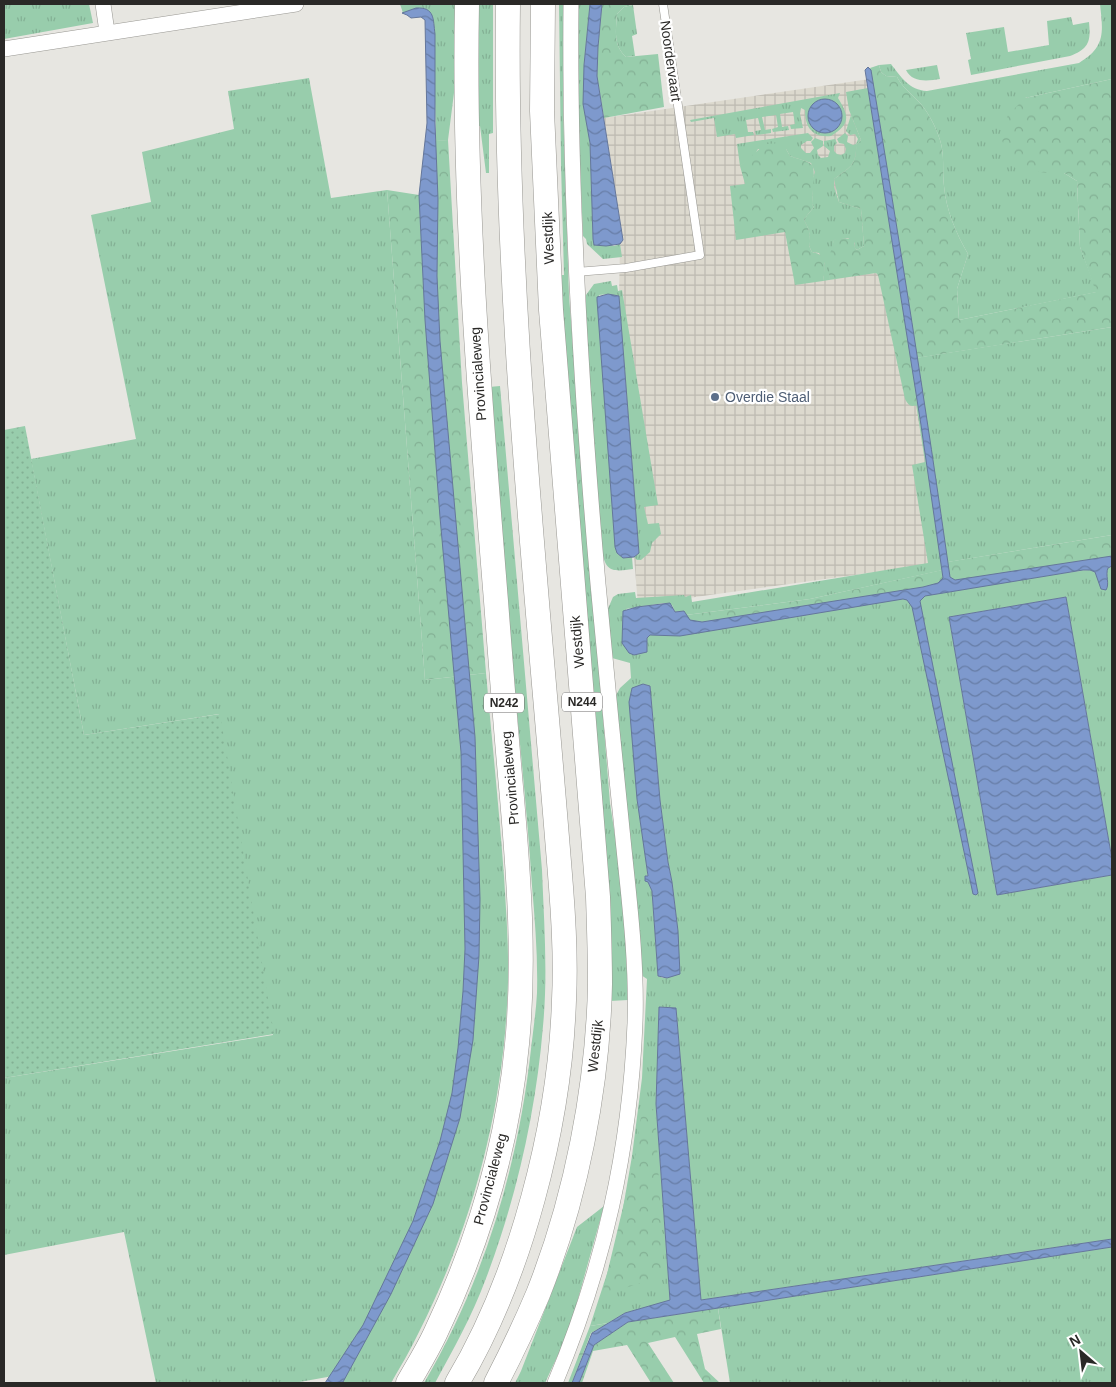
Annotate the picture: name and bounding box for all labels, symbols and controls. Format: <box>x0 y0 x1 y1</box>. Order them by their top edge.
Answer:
street label: Noordervaart <box>657 19 685 103</box>
street label: Westdijk <box>539 210 557 265</box>
street label: Provincialeweg <box>467 326 489 422</box>
place label: Overdie Staal <box>725 389 810 405</box>
marker: Overdie Staal <box>709 391 721 403</box>
street label: Westdijk <box>567 614 587 669</box>
road number: N244 <box>562 692 602 712</box>
road number: N242 <box>484 694 524 712</box>
street label: Provincialeweg <box>498 730 522 826</box>
street label: Westdijk <box>584 1018 606 1073</box>
street label: Provincialeweg <box>470 1131 510 1227</box>
north arrow <box>1056 1327 1106 1377</box>
text: N <box>1067 1331 1083 1350</box>

